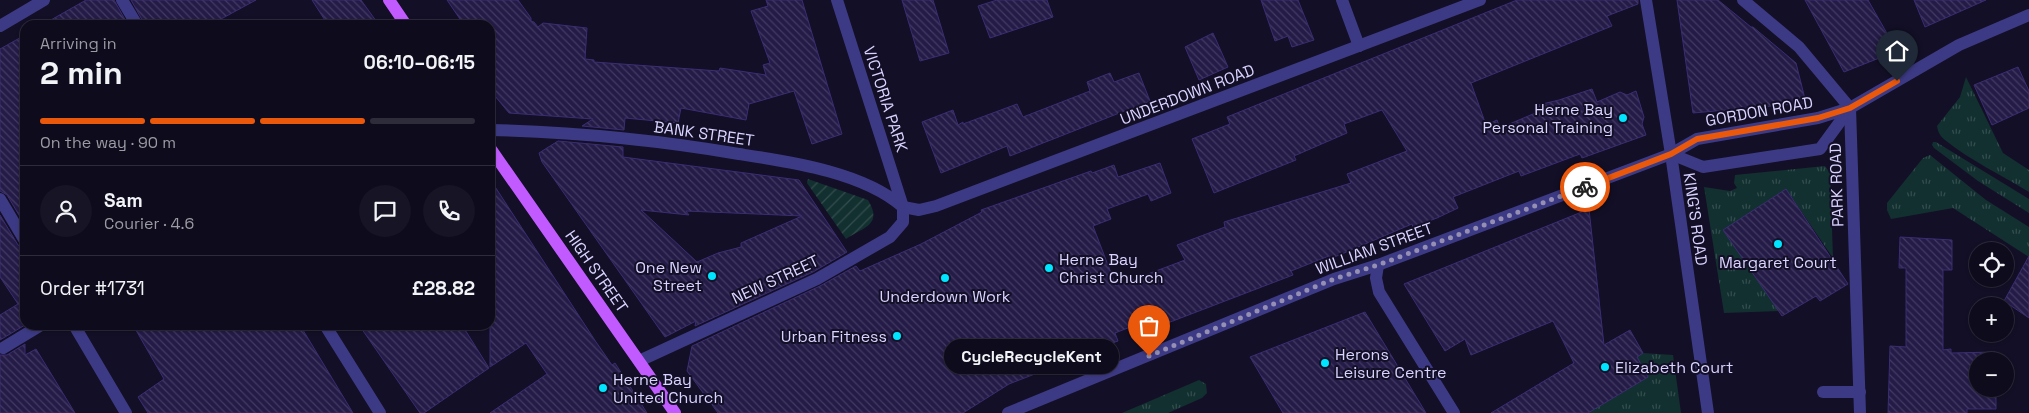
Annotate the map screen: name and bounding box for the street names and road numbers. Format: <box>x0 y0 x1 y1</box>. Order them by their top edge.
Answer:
street label: VICTORIA PARK <box>859 44 913 155</box>
street label: UNDERDOWN ROAD <box>1117 59 1257 130</box>
street label: GORDON ROAD <box>1704 92 1814 131</box>
street label: BANK STREET <box>652 116 756 151</box>
street label: PARK ROAD <box>1825 143 1848 227</box>
street label: KING'S ROAD <box>1679 171 1712 267</box>
street label: WILLIAM STREET <box>1313 217 1436 279</box>
street label: HIGH STREET <box>561 226 633 317</box>
street label: NEW STREET <box>728 250 822 309</box>

